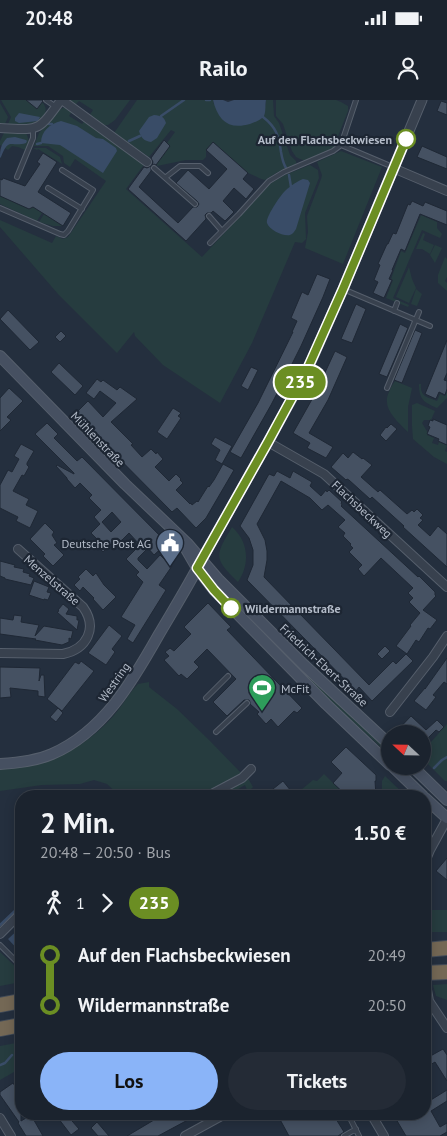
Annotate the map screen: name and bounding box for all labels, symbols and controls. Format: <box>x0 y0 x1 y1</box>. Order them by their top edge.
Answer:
text: 20:48 <box>25 6 73 30</box>
icon: back <box>25 54 53 82</box>
text: Railo <box>199 54 248 82</box>
icon: person <box>394 54 422 82</box>
marker: Auf den Flachsbeckwiesen <box>396 129 416 149</box>
place label: Auf den Flachsbeckwiesen <box>258 132 392 147</box>
line badge: 235 <box>271 366 329 398</box>
text: 235 <box>285 370 315 393</box>
street label: Mühlenstraße <box>68 408 128 470</box>
street label: Flachsbeckweg <box>329 477 395 541</box>
public building icon: Deutsche Post AG <box>155 528 185 567</box>
place label: Deutsche Post AG <box>61 536 151 551</box>
street label: Menzelstraße <box>21 552 83 608</box>
marker: Wildermannstraße <box>221 598 241 618</box>
place label: Wildermannstraße <box>245 601 341 616</box>
street label: Friedrich-Ebert-Straße <box>277 620 371 710</box>
street label: Westring <box>95 659 133 705</box>
sports icon: McFit <box>247 673 277 712</box>
place label: McFit <box>281 681 309 696</box>
north arrow <box>381 725 431 775</box>
map controls <box>381 725 431 775</box>
text: 2 Min. <box>40 804 115 841</box>
text: 1.50 € <box>353 821 406 845</box>
text: 20:48 – 20:50 · Bus <box>40 842 171 862</box>
icon: walk <box>40 889 68 917</box>
icon: forward <box>93 889 121 917</box>
text: 235 <box>139 891 169 914</box>
text: 1 <box>76 893 85 913</box>
text: Auf den Flachsbeckwiesen <box>78 943 291 967</box>
text: 20:49 <box>368 945 406 965</box>
text: Wildermannstraße <box>78 993 229 1017</box>
text: 20:50 <box>368 995 406 1015</box>
button: Los <box>40 1052 218 1110</box>
button: Tickets <box>228 1052 406 1110</box>

